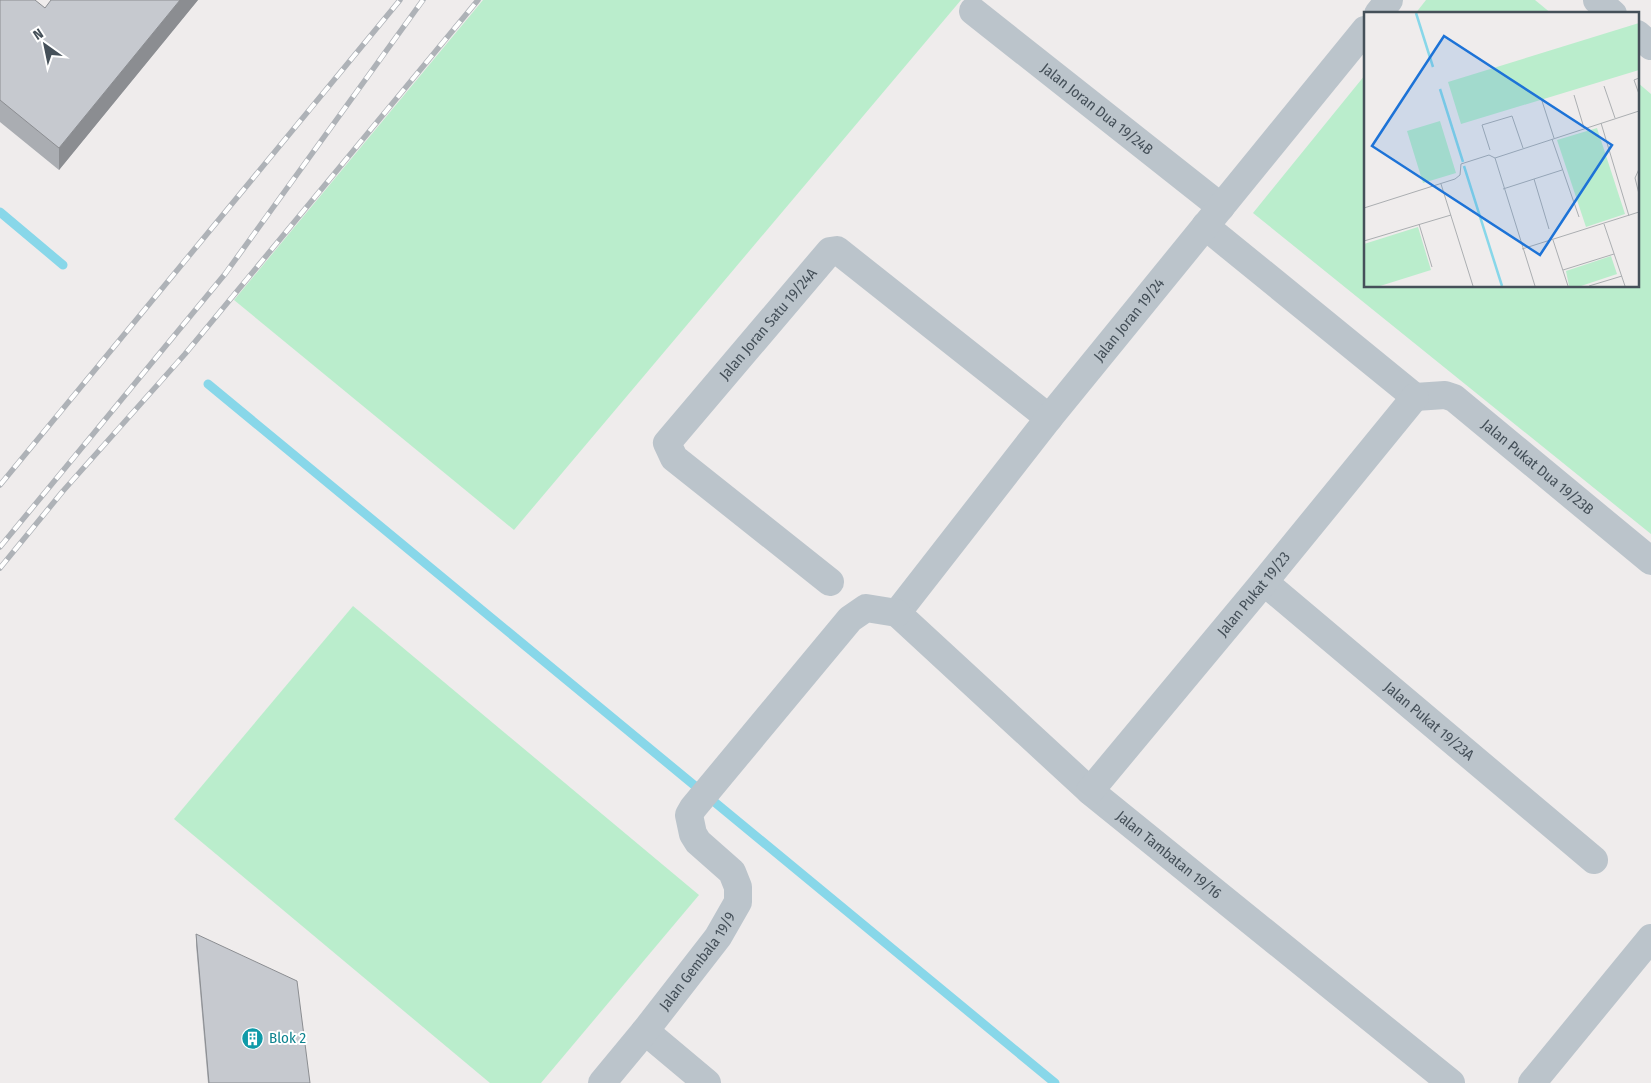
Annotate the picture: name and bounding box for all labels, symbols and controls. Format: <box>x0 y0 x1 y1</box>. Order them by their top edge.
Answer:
inset map <box>1364 12 1638 288</box>
north arrow <box>20 20 70 70</box>
text: N <box>30 25 46 44</box>
street label: Jalan Joran Dua 19/24B <box>1037 59 1157 159</box>
street label: Jalan Joran Satu 19/24A <box>716 264 821 384</box>
street label: Jalan Joran 19/24 <box>1090 274 1168 365</box>
street label: Jalan Pukat Dua 19/23B <box>1478 416 1597 519</box>
street label: Jalan Pukat 19/23 <box>1214 548 1294 640</box>
street label: Jalan Pukat 19/23A <box>1381 678 1478 764</box>
street label: Jalan Tambatan 19/16 <box>1113 807 1225 903</box>
street label: Jalan Gembala 19/9 <box>655 909 739 1014</box>
building icon: Blok 2 <box>241 1026 265 1050</box>
place label: Blok 2 <box>269 1029 306 1047</box>

